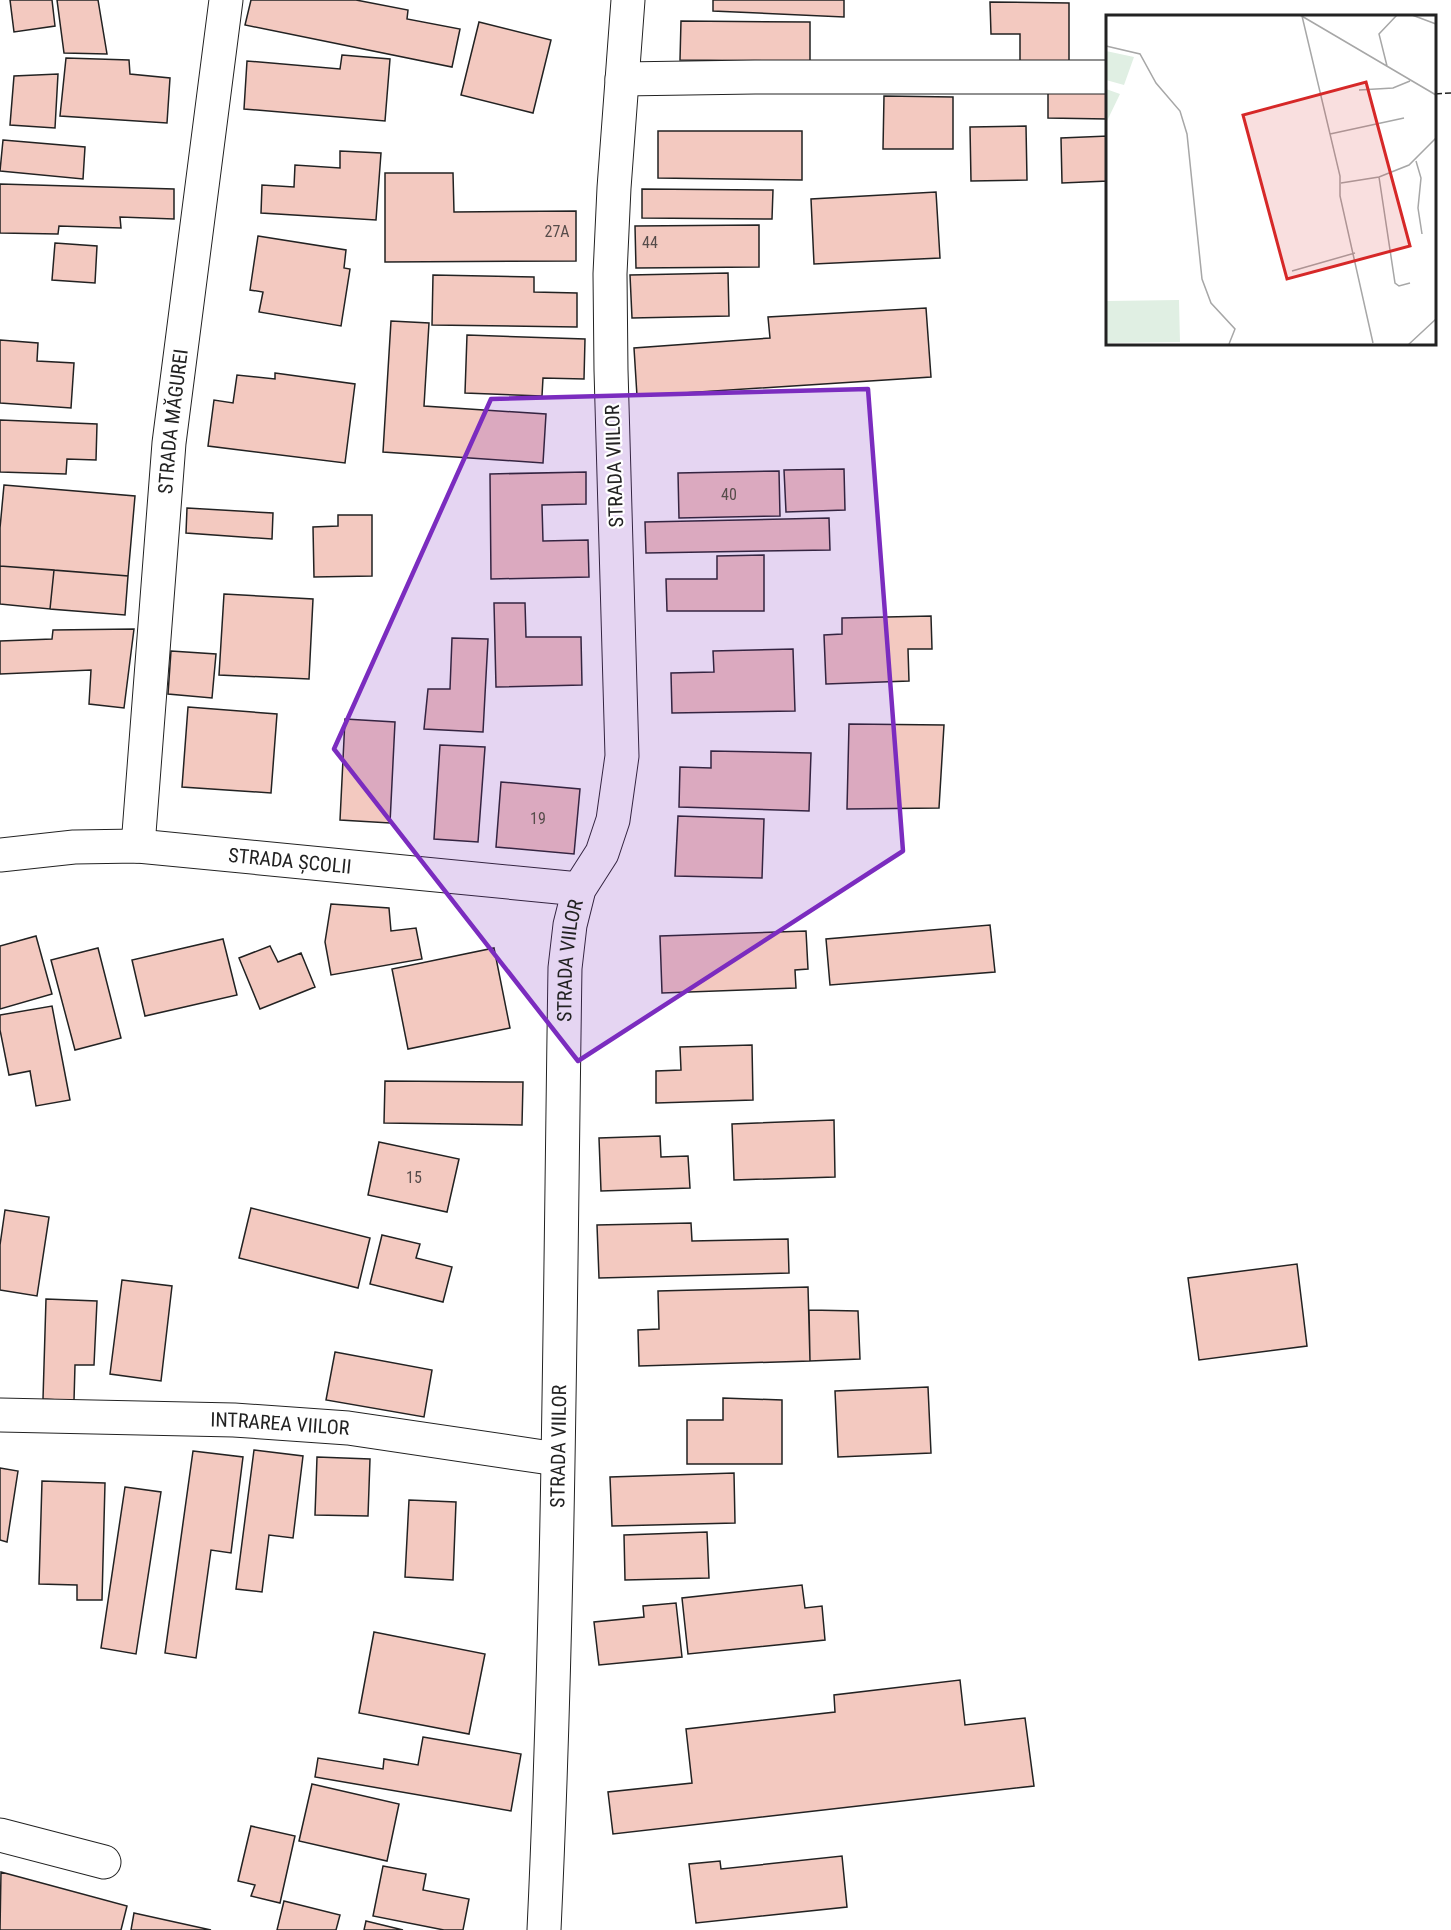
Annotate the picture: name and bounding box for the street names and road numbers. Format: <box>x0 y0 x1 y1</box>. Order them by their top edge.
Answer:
street label: STRADA MĂGUREI <box>153 348 193 495</box>
street label: STRADA VIILOR <box>600 404 628 528</box>
street label: STRADA ȘCOLII <box>227 843 353 879</box>
street label: STRADA VIILOR <box>552 897 588 1022</box>
street label: STRADA VIILOR <box>545 1384 571 1508</box>
street label: INTRAREA VIILOR <box>210 1407 350 1440</box>

